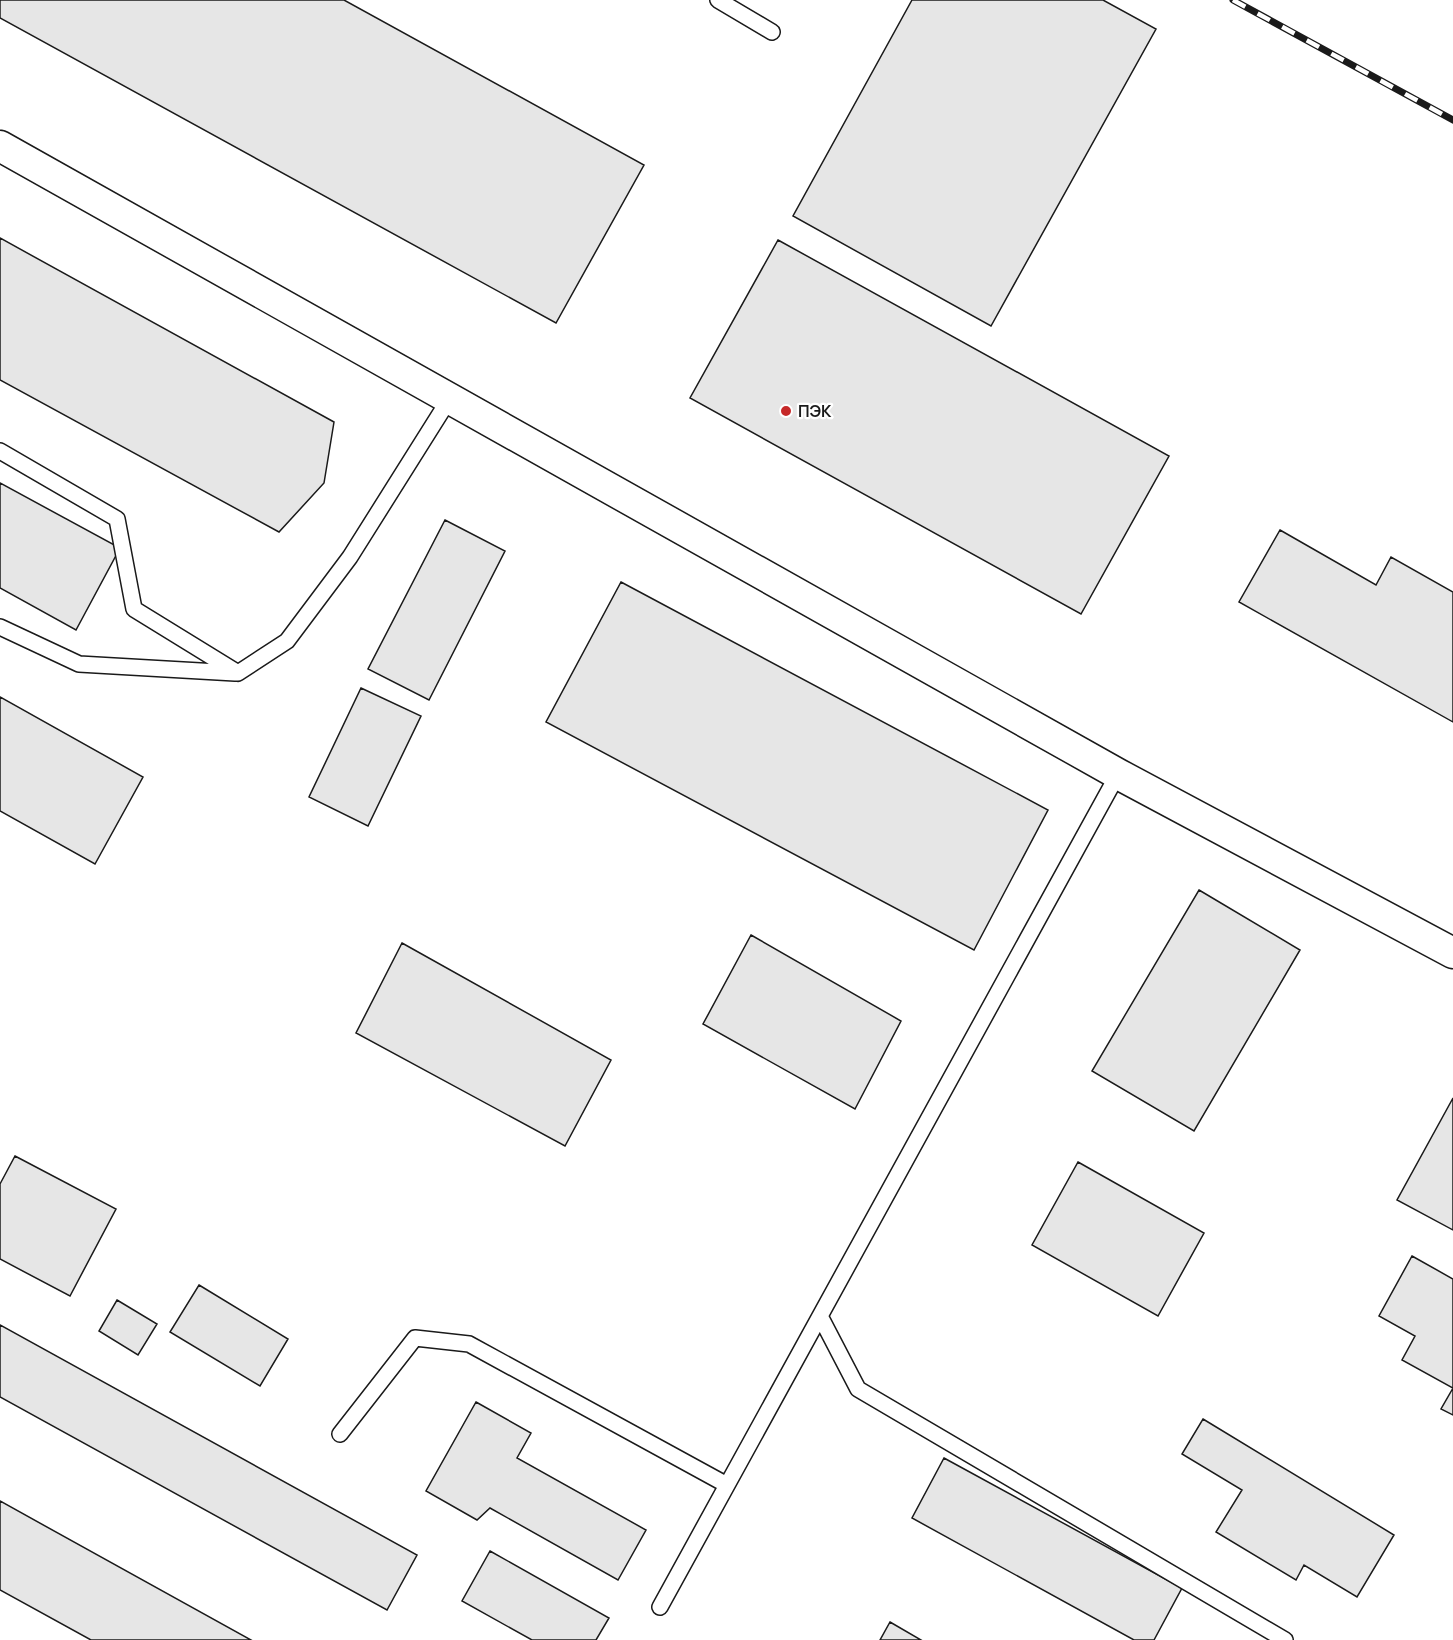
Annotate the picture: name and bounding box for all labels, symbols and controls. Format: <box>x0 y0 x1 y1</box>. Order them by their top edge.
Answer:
place label: ПЭК <box>798 400 832 422</box>
marker: ПЭК <box>779 404 793 418</box>

